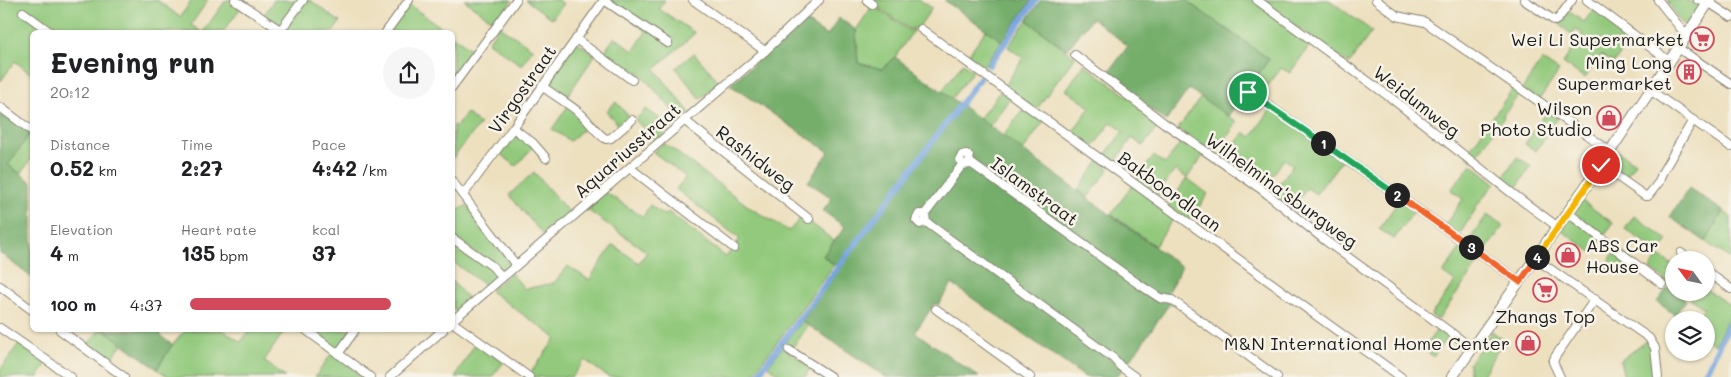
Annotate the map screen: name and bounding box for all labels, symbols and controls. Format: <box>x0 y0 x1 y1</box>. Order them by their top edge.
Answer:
supermarket icon: Wei Li Supermarket <box>1689 26 1715 52</box>
place label: Wei Li Supermarket <box>1511 27 1684 51</box>
street label: Virgostraat <box>483 40 561 138</box>
text: Evening run <box>50 44 215 80</box>
button: share <box>383 47 435 99</box>
place label: Ming Long Supermarket <box>1558 50 1672 95</box>
building icon: Ming Long Supermarket <box>1676 59 1702 85</box>
street label: Weidumweg <box>1369 60 1465 142</box>
pin <box>1227 71 1269 113</box>
icon: arrive <box>1234 78 1262 106</box>
text: 20:12 <box>50 81 90 102</box>
place label: Wilson Photo Studio <box>1480 96 1592 141</box>
street label: Aquariusstraat <box>568 97 686 203</box>
shop icon: Wilson Photo Studio <box>1596 105 1622 131</box>
street label: Rashidweg <box>712 120 800 196</box>
street label: Wilhelmina'sburgweg <box>1201 127 1363 253</box>
pin: 1 <box>1310 130 1336 156</box>
text: 1 <box>1320 134 1327 153</box>
text: Distance <box>50 135 110 154</box>
text: Time <box>181 135 213 154</box>
text: Pace <box>312 135 346 154</box>
pin <box>1580 144 1622 186</box>
street label: Bakboordlaan <box>1114 145 1226 237</box>
street label: Islamstraat <box>986 151 1084 231</box>
icon: check <box>1587 151 1615 179</box>
text: 0.52 <box>50 154 94 181</box>
text: 2:27 <box>181 154 223 181</box>
text: 4:42 <box>312 154 357 181</box>
text: km <box>94 161 117 180</box>
text: /km <box>357 161 387 180</box>
pin: 2 <box>1384 182 1410 208</box>
text: 2 <box>1394 186 1401 205</box>
text: Elevation <box>50 220 113 239</box>
text: Heart rate <box>181 220 257 239</box>
text: kcal <box>312 220 340 239</box>
place label: ABS Car House <box>1586 233 1659 278</box>
pin: 3 <box>1458 234 1484 260</box>
text: 3 <box>1467 238 1476 257</box>
text: 4 <box>50 239 63 266</box>
text: 135 <box>181 239 215 266</box>
text: 37 <box>312 239 336 266</box>
shop icon: ABS Car House <box>1555 242 1581 268</box>
pin: 4 <box>1524 244 1550 270</box>
text: m <box>63 246 79 265</box>
text: bpm <box>215 246 248 265</box>
text: 4 <box>1533 248 1542 267</box>
north arrow <box>1665 251 1715 301</box>
map controls <box>1665 251 1715 361</box>
supermarket icon: Zhangs Top <box>1532 277 1558 303</box>
text: 100 m <box>50 294 96 315</box>
text: 4:37 <box>130 294 163 315</box>
place label: Zhangs Top <box>1495 304 1595 328</box>
button: layers <box>1665 311 1715 361</box>
shop icon: M&N International Home Center <box>1515 330 1541 356</box>
place label: M&N International Home Center <box>1224 331 1510 355</box>

